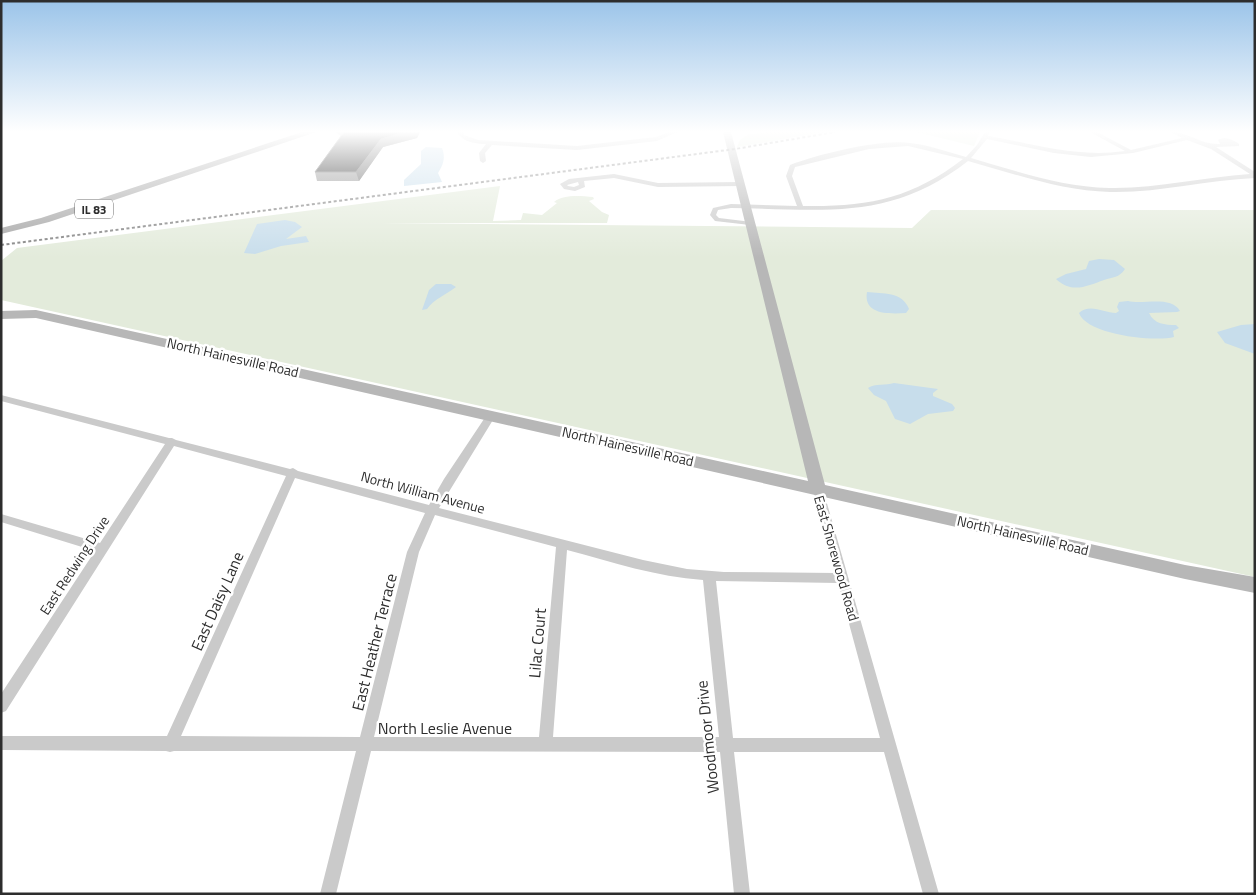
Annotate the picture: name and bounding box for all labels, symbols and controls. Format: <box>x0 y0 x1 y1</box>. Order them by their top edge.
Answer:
road number: IL 83 <box>75 200 113 218</box>
street label: North Hainesville Road <box>165 332 301 382</box>
street label: North Hainesville Road <box>560 421 696 471</box>
street label: North William Avenue <box>359 465 487 519</box>
street label: East Shorewood Road <box>809 493 865 623</box>
street label: North Hainesville Road <box>955 510 1091 560</box>
street label: East Redwing Drive <box>34 511 114 619</box>
street label: East Daisy Lane <box>184 548 250 654</box>
street label: East Heather Terrace <box>345 571 403 713</box>
street label: Lilac Court <box>522 607 552 679</box>
street label: Woodmoor Drive <box>689 679 725 795</box>
street label: North Leslie Avenue <box>378 716 512 740</box>

